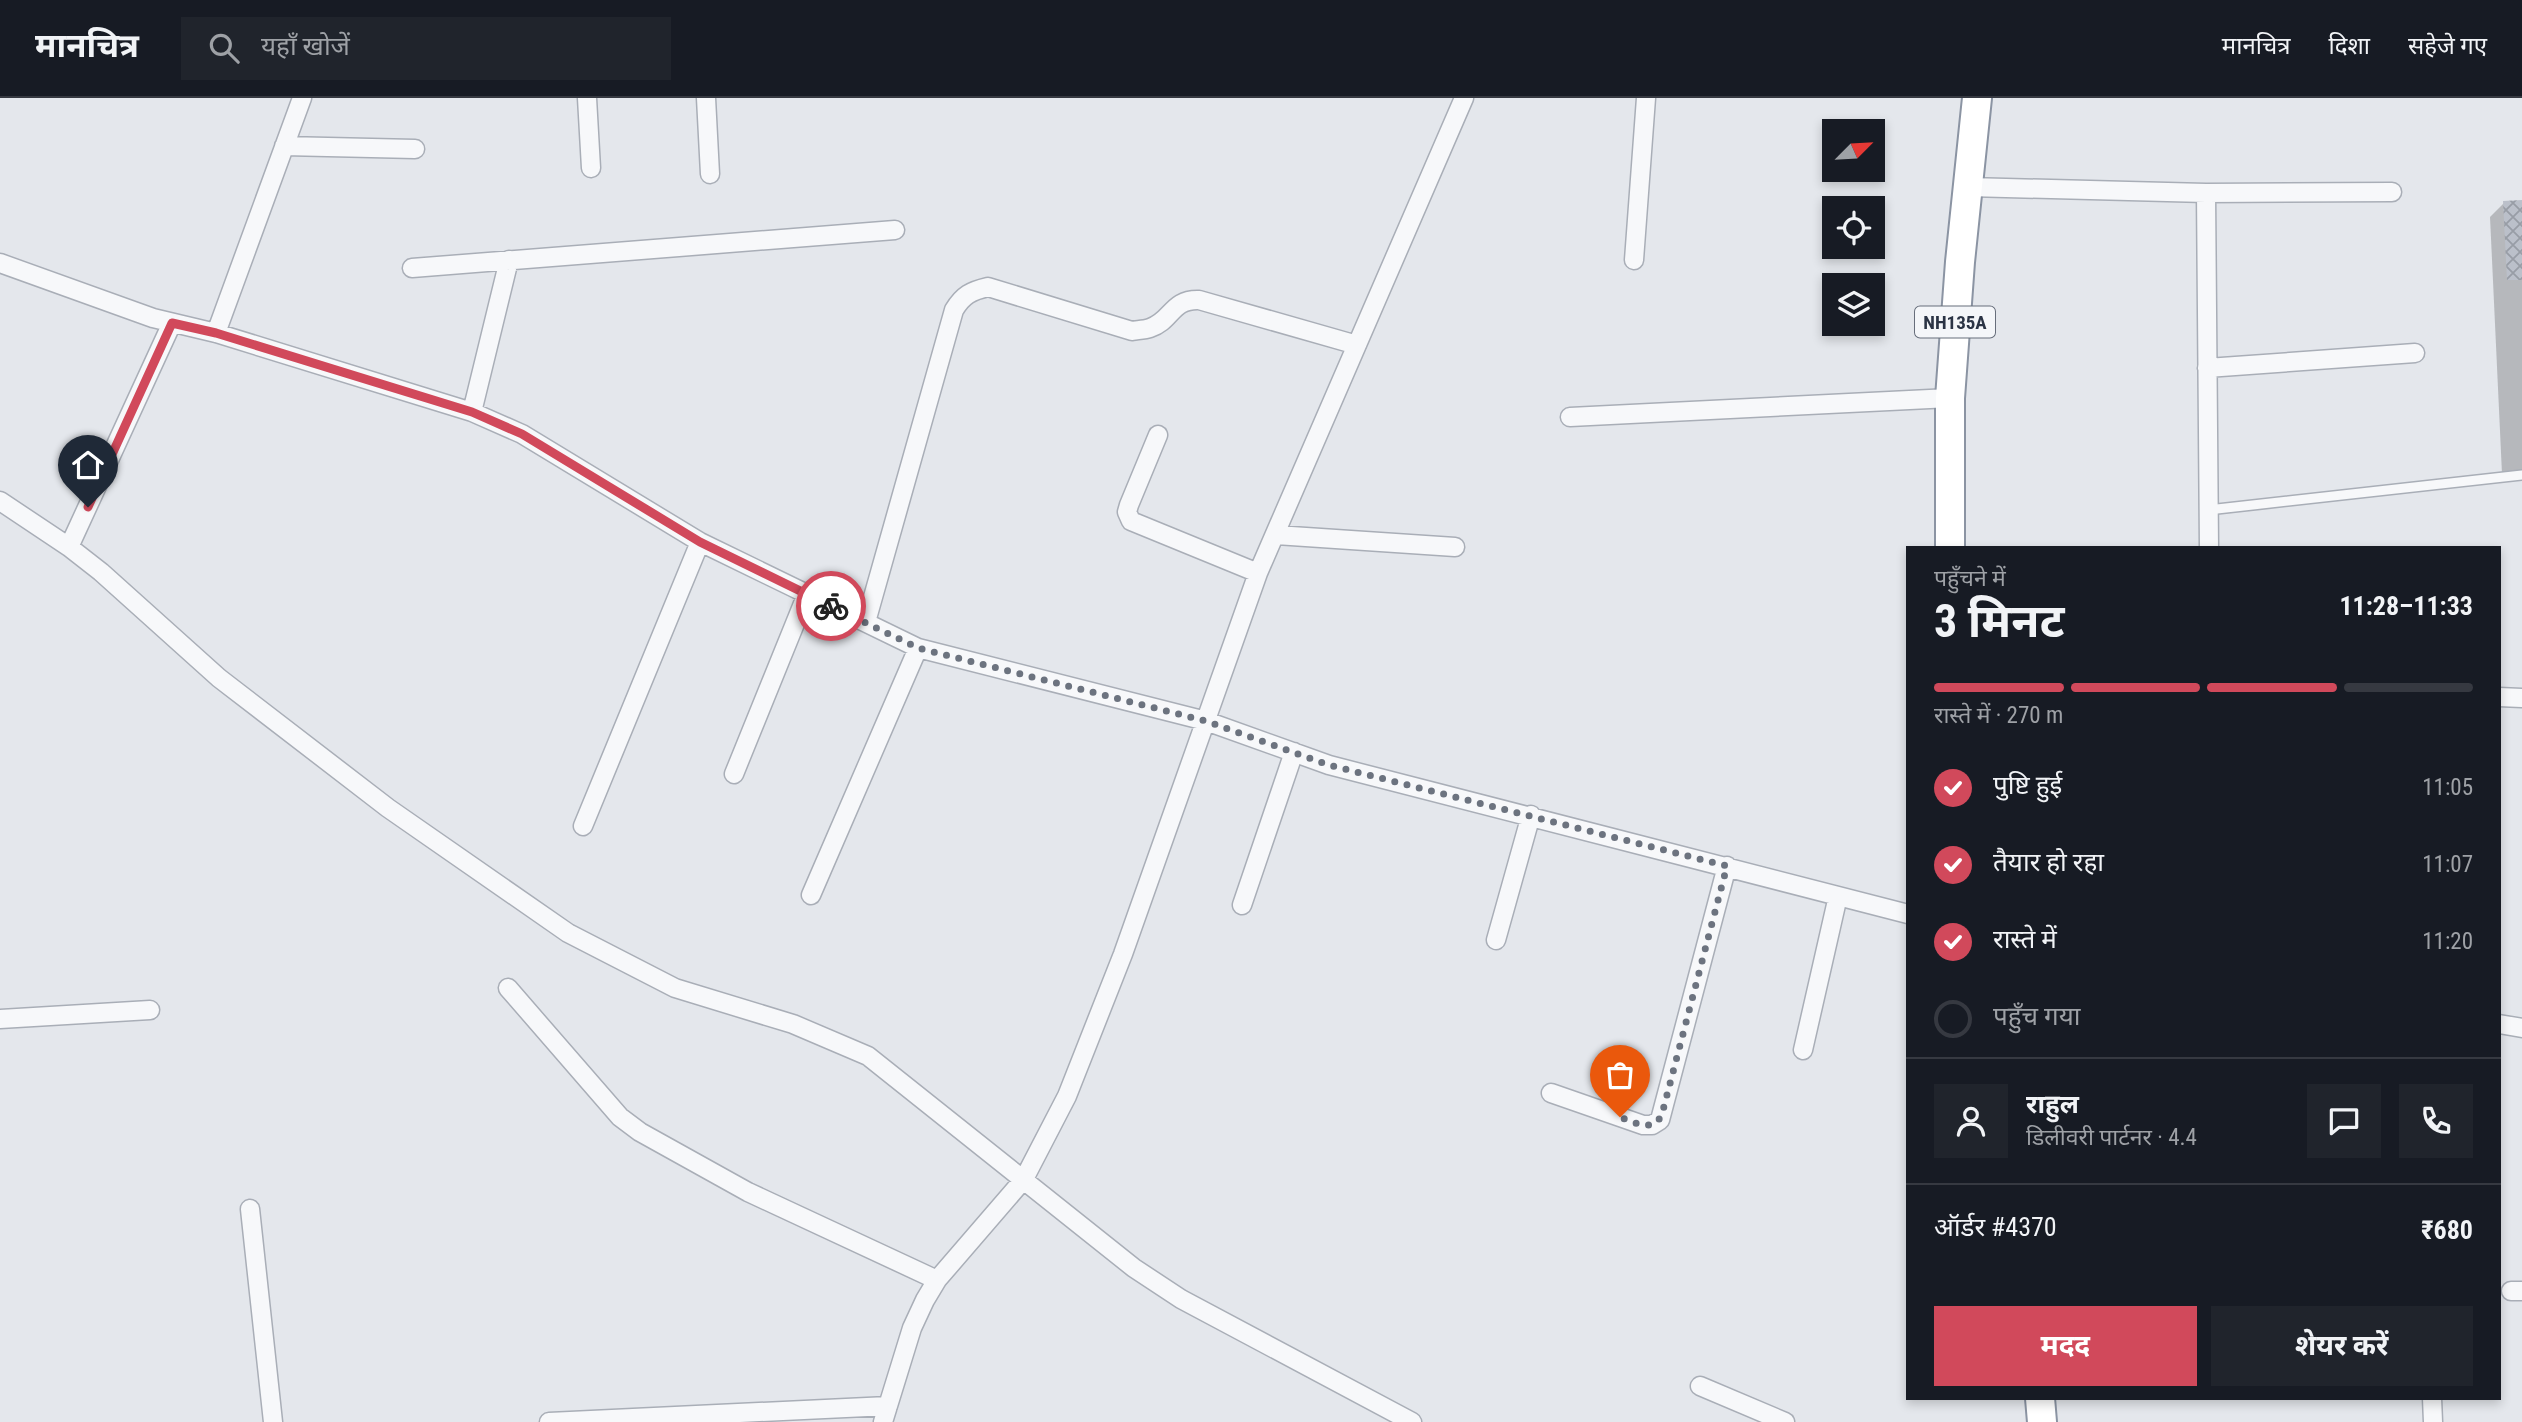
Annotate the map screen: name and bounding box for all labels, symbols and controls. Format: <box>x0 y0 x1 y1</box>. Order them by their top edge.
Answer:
search box <box>181 17 671 80</box>
text: मानचित्र <box>35 26 139 65</box>
icon: search <box>205 29 243 67</box>
text: यहाँ खोजें <box>261 31 350 61</box>
text: मानचित्र <box>2222 32 2290 60</box>
text: दिशा <box>2328 32 2370 60</box>
text: सहेजे गए <box>2408 32 2487 60</box>
north arrow <box>1822 119 1885 182</box>
map controls <box>1822 119 1885 336</box>
button: locate <box>1822 196 1885 259</box>
button: layers <box>1822 273 1885 336</box>
road number: NH135A <box>1915 306 1995 338</box>
pin <box>58 435 118 507</box>
icon: home <box>69 446 107 484</box>
text: पहुँचने में <box>1934 565 2006 592</box>
courier <box>796 571 866 641</box>
icon: bike <box>812 587 850 625</box>
text: 11:28–11:33 <box>2339 591 2473 621</box>
text: 3 मिनट <box>1934 594 2064 648</box>
text: रास्ते में · 270 m <box>1934 702 2063 729</box>
icon: check <box>1934 769 1972 807</box>
text: पुष्टि हुई <box>1993 770 2062 800</box>
text: 11:05 <box>2422 774 2473 801</box>
icon: check <box>1934 846 1972 884</box>
text: तैयार हो रहा <box>1993 847 2104 877</box>
text: 11:07 <box>2422 851 2473 878</box>
icon: check <box>1934 923 1972 961</box>
text: रास्ते में <box>1993 924 2057 954</box>
text: 11:20 <box>2422 928 2473 955</box>
text: पहुँच गया <box>1993 1001 2081 1031</box>
pin <box>1590 1045 1650 1117</box>
icon: bag <box>1601 1056 1639 1094</box>
button: person <box>1934 1084 2008 1158</box>
button: chat <box>2307 1084 2381 1158</box>
button: phone <box>2399 1084 2473 1158</box>
text: राहुल <box>2026 1089 2079 1119</box>
text: डिलीवरी पार्टनर · 4.4 <box>2026 1124 2197 1151</box>
text: ऑर्डर #4370 <box>1934 1212 2057 1242</box>
text: ₹680 <box>2421 1215 2473 1245</box>
button: मदद <box>1934 1306 2197 1386</box>
button: शेयर करें <box>2211 1306 2473 1386</box>

